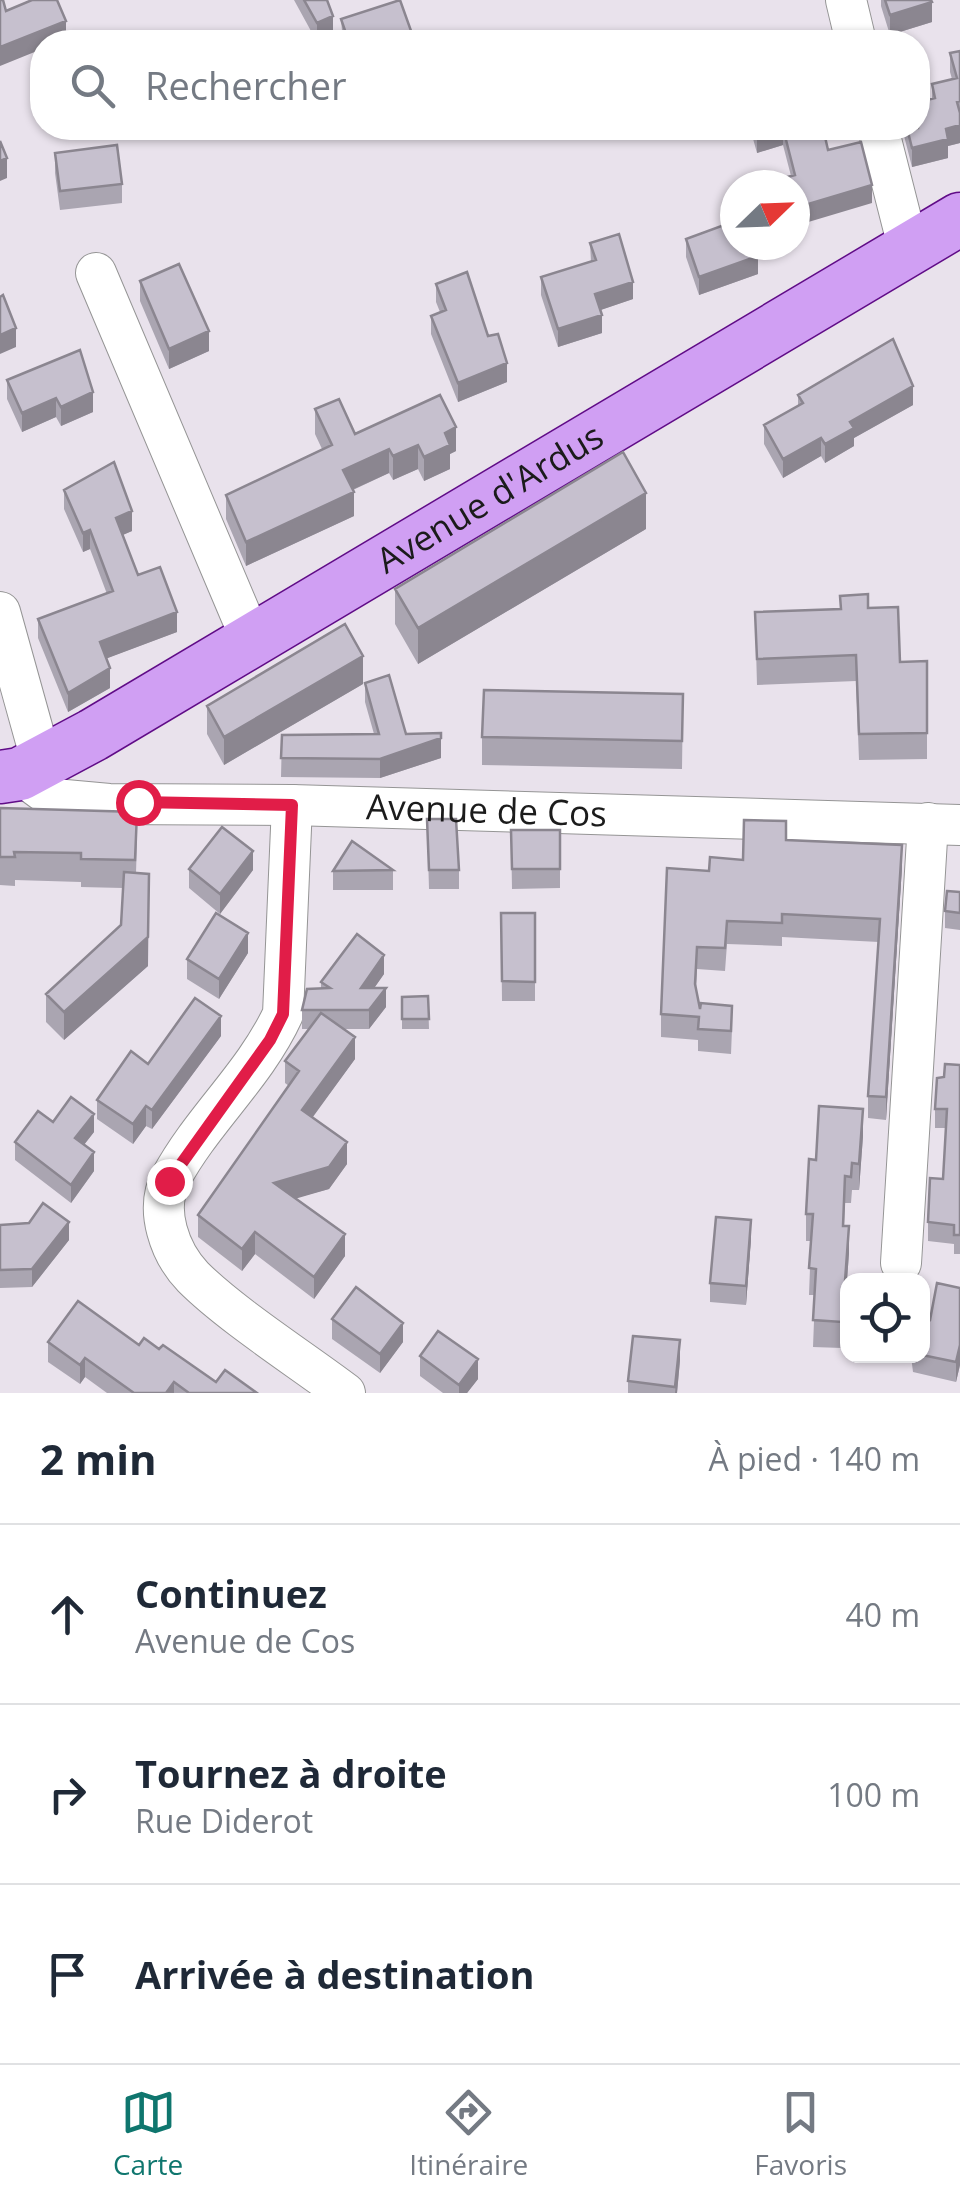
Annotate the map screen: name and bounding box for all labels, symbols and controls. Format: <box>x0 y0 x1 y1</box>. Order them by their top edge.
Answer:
search box <box>30 30 930 140</box>
icon: search <box>65 58 120 113</box>
text: Rechercher <box>145 59 347 111</box>
north arrow <box>720 170 810 260</box>
street label: Avenue d'Ardus <box>367 412 611 583</box>
route start <box>116 780 162 826</box>
street label: Avenue de Cos <box>365 782 608 836</box>
route end <box>147 1159 193 1205</box>
map controls <box>840 1273 930 1363</box>
button: locate <box>840 1273 930 1363</box>
text: 2 min <box>40 1430 157 1487</box>
text: À pied · 140 m <box>708 1437 920 1480</box>
text: Continuez <box>135 1567 327 1619</box>
icon: ahead <box>40 1587 95 1642</box>
text: 40 m <box>845 1593 920 1636</box>
text: Avenue de Cos <box>135 1619 355 1662</box>
text: Tournez à droite <box>135 1747 447 1799</box>
icon: right <box>40 1767 95 1822</box>
text: 100 m <box>827 1773 920 1816</box>
text: Rue Diderot <box>135 1799 313 1842</box>
icon: arrive <box>40 1947 95 2002</box>
text: Arrivée à destination <box>135 1948 535 2000</box>
tab: Carte <box>113 2085 183 2183</box>
tab: Itinéraire <box>409 2085 528 2183</box>
tab: Favoris <box>754 2085 847 2183</box>

